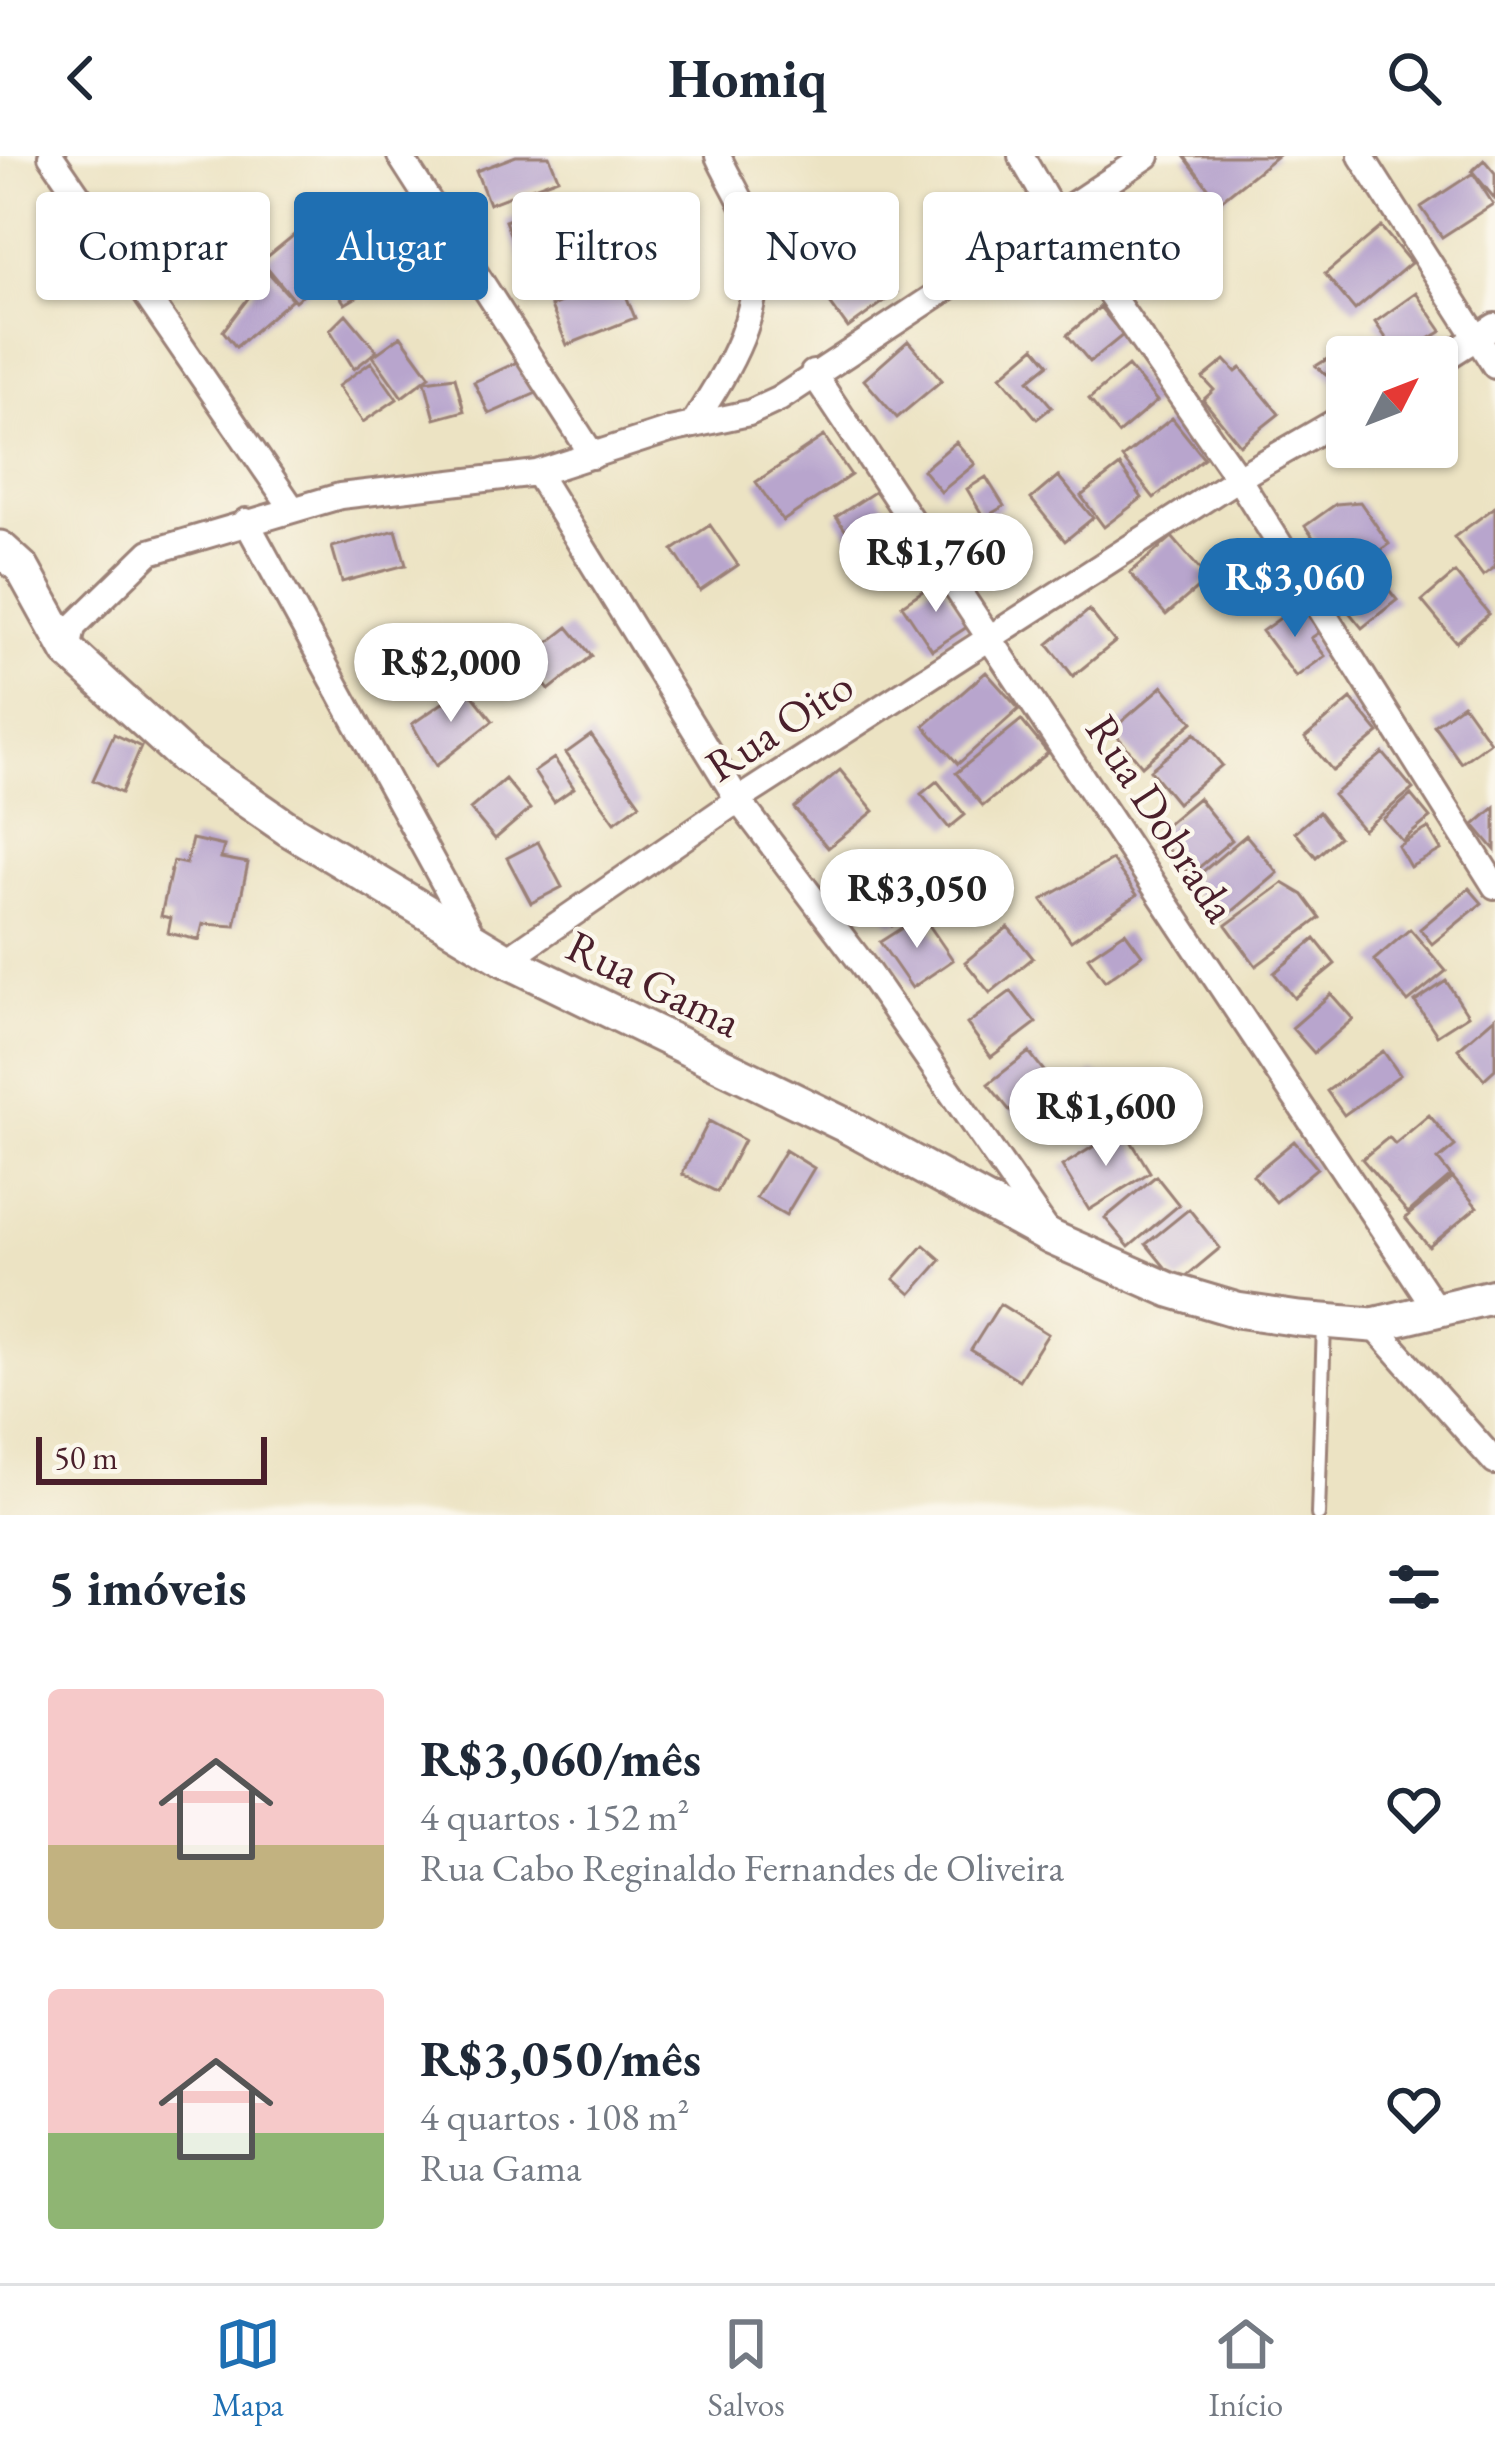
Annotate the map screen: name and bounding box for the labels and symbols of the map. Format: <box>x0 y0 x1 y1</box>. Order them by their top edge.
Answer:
north arrow <box>1326 336 1458 468</box>
pin: R$1,760 <box>825 513 1047 615</box>
pin: R$3,060 <box>1184 538 1406 640</box>
pin: R$2,000 <box>340 623 562 725</box>
street label: Rua Oito <box>694 656 864 794</box>
street label: Rua Dobrada <box>1073 703 1251 933</box>
pin: R$3,050 <box>806 849 1028 951</box>
street label: Rua Gama <box>557 916 751 1050</box>
pin: R$1,600 <box>995 1067 1217 1169</box>
scale bar <box>36 1431 267 1484</box>

